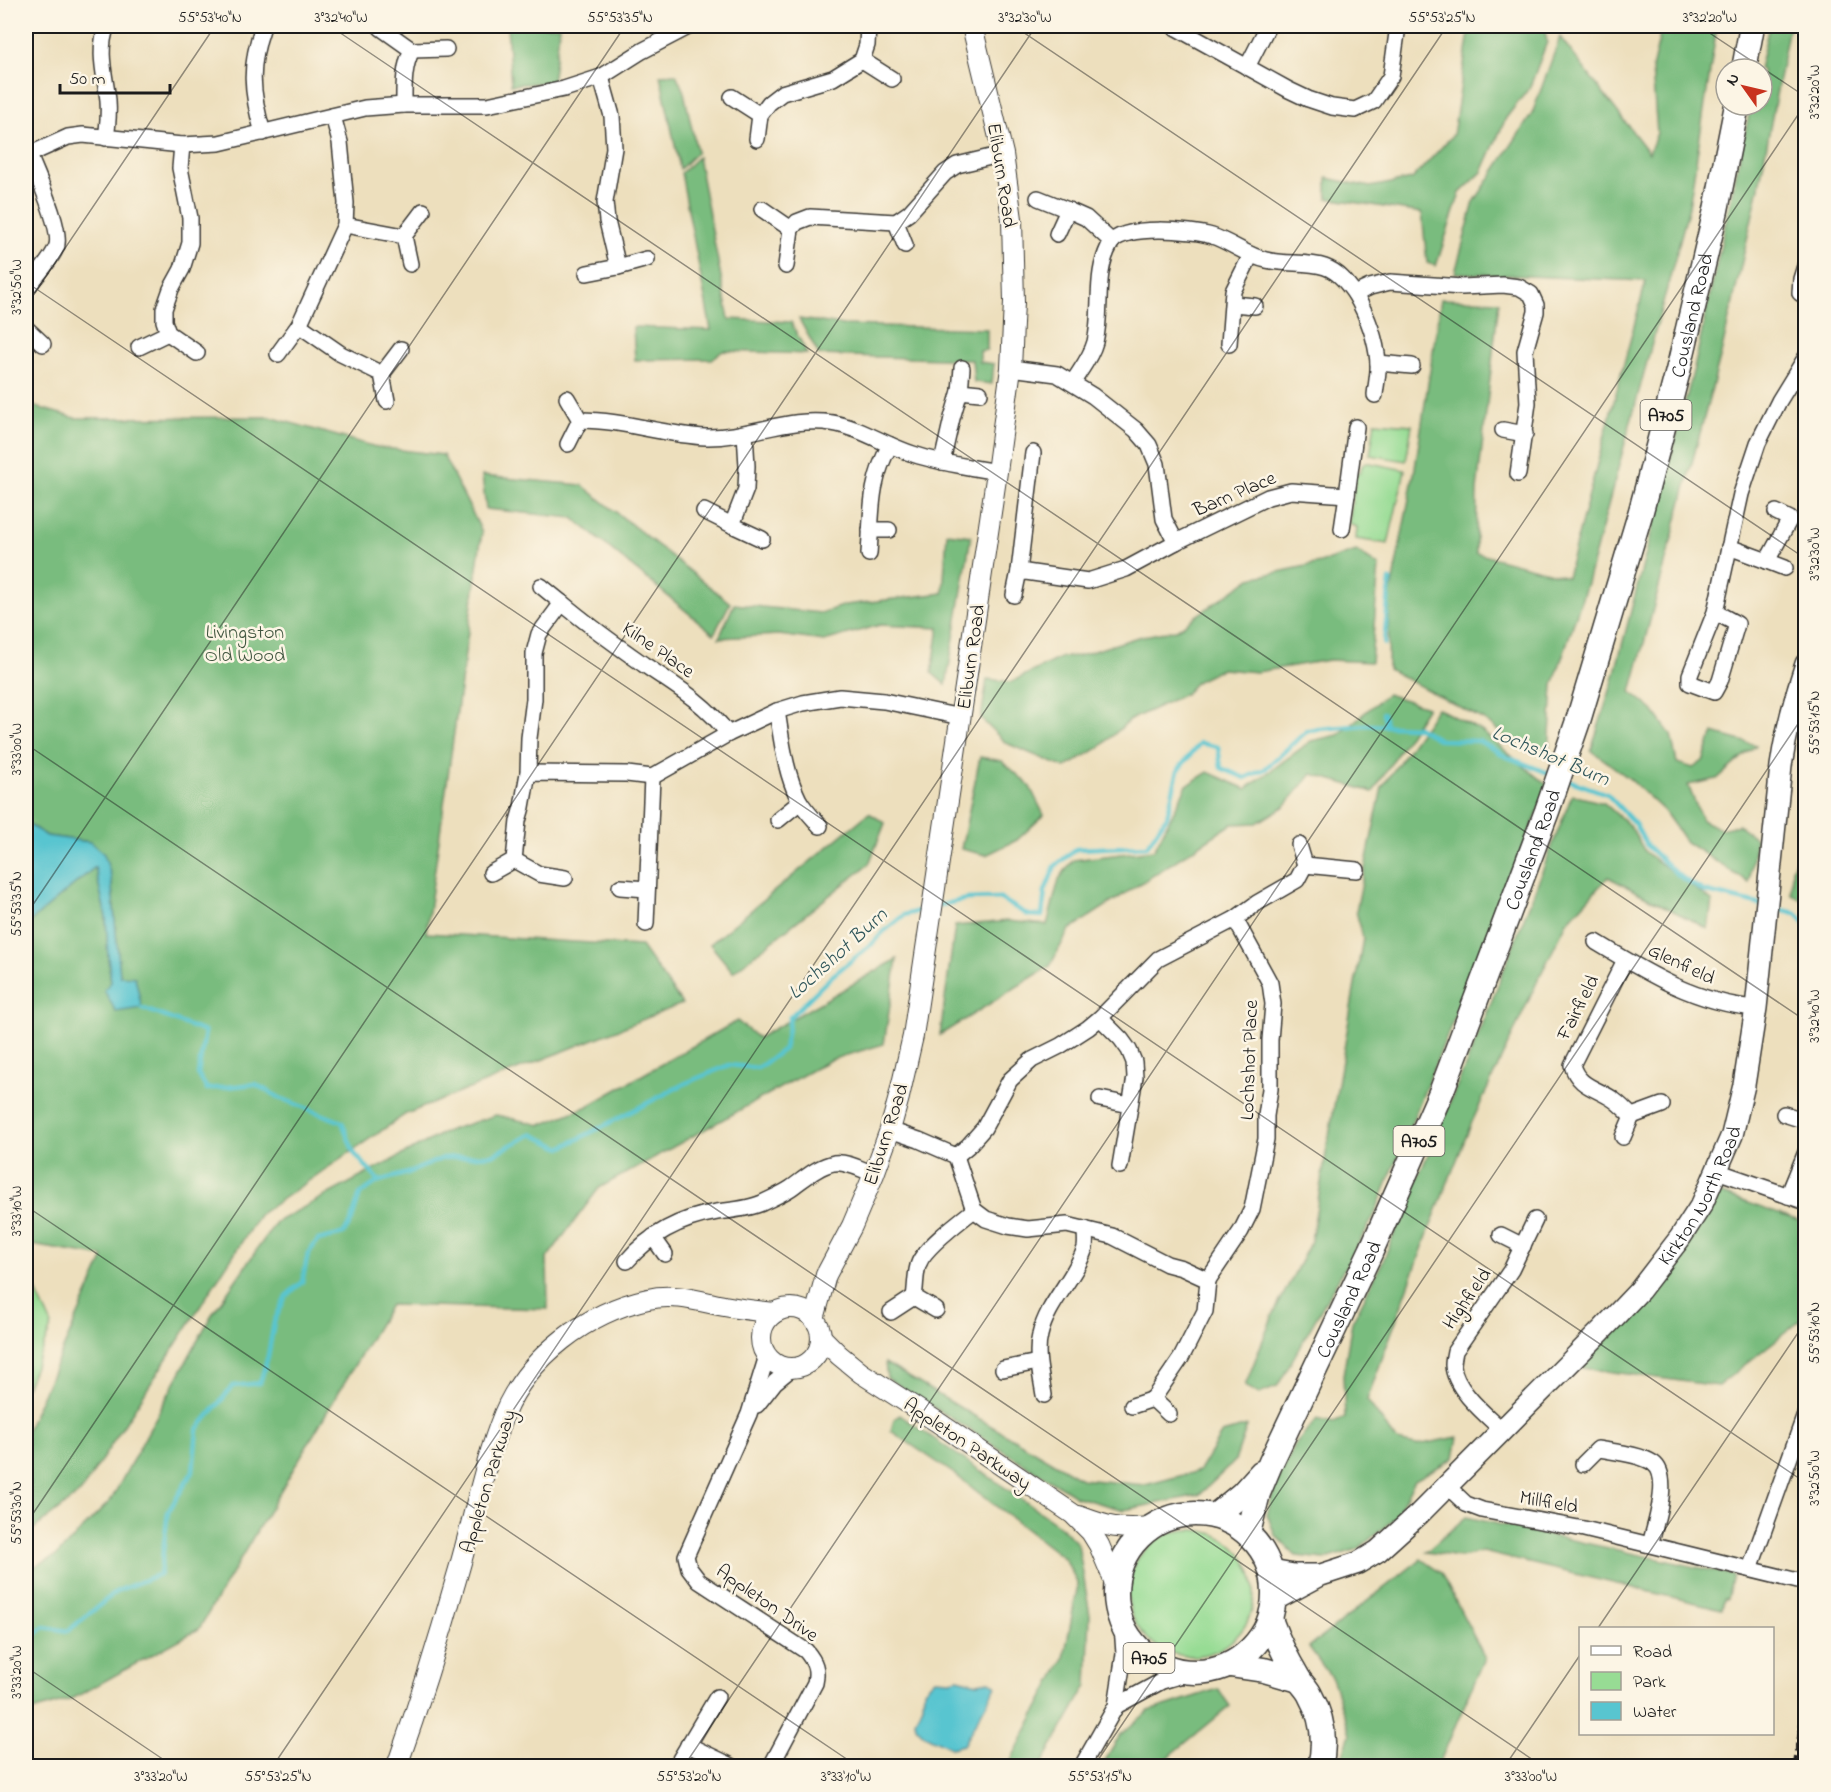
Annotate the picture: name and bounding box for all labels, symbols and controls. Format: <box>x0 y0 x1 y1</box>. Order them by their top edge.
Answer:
text: 55°53'40"N <box>178 7 242 29</box>
text: 3°32'40"W <box>314 7 368 29</box>
text: 55°53'35"N <box>587 7 653 29</box>
text: 3°32'30"W <box>998 7 1052 29</box>
text: 55°53'25"N <box>1408 7 1476 29</box>
text: 3°32'20"W <box>1683 7 1737 29</box>
scale bar <box>60 57 170 95</box>
north arrow <box>1714 57 1774 117</box>
text: 3°32'20"W <box>1804 65 1826 119</box>
text: 50 m <box>69 67 106 93</box>
text: N <box>1720 68 1746 91</box>
street label: Eliburn Road <box>978 121 1023 230</box>
street label: Cousland Road <box>1665 251 1722 381</box>
text: 3°32'50"W <box>6 259 28 315</box>
road number: A705 <box>1640 400 1692 430</box>
street label: Barn Place <box>1188 465 1281 526</box>
text: 3°32'30"W <box>1804 527 1826 581</box>
street label: Eliburn Road <box>951 603 994 712</box>
street label: Kilne Place <box>615 615 700 687</box>
park label: Livingston Old Wood <box>205 619 285 671</box>
text: 55°53'15"N <box>1804 691 1826 755</box>
water label: Lochshot Burn <box>1487 719 1614 795</box>
text: 3°33'00"W <box>6 723 28 775</box>
street label: Cousland Road <box>1499 786 1570 915</box>
text: 55°53'35"N <box>6 871 28 937</box>
water label: Lochshot Burn <box>782 901 895 1007</box>
street label: Glenfield <box>1643 937 1719 993</box>
street label: Fairfield <box>1550 970 1608 1047</box>
text: 3°32'40"W <box>1804 989 1826 1043</box>
street label: Lochshot Place <box>1234 999 1267 1121</box>
street label: Eliburn Road <box>857 1080 917 1189</box>
street label: Kirkton North Road <box>1652 1124 1751 1273</box>
road number: A705 <box>1394 1126 1444 1156</box>
text: 3°33'10"W <box>6 1186 28 1236</box>
street label: Cousland Road <box>1310 1237 1391 1364</box>
street label: Highfield <box>1436 1263 1501 1337</box>
text: 55°53'10"N <box>1804 1302 1826 1364</box>
street label: Appleton Parkway <box>897 1391 1036 1499</box>
street label: Appleton Parkway <box>454 1406 525 1557</box>
text: 3°32'50"W <box>1804 1450 1826 1506</box>
text: 55°53'30"N <box>6 1481 28 1545</box>
street label: Millfield <box>1517 1484 1580 1523</box>
street label: Appleton Drive <box>709 1558 824 1650</box>
legend <box>1579 1627 1774 1735</box>
text: Road <box>1633 1640 1672 1666</box>
road number: A705 <box>1124 1643 1174 1673</box>
text: 3°33'20"W <box>6 1645 28 1699</box>
text: Park <box>1633 1670 1666 1696</box>
text: Water <box>1633 1700 1677 1726</box>
text: 3°33'20"W <box>134 1766 188 1788</box>
text: 55°53'25"N <box>244 1766 312 1788</box>
text: 55°53'20"N <box>656 1766 722 1788</box>
text: 3°33'10"W <box>821 1766 871 1788</box>
text: 55°53'15"N <box>1068 1766 1132 1788</box>
text: 3°33'00"W <box>1505 1766 1557 1788</box>

